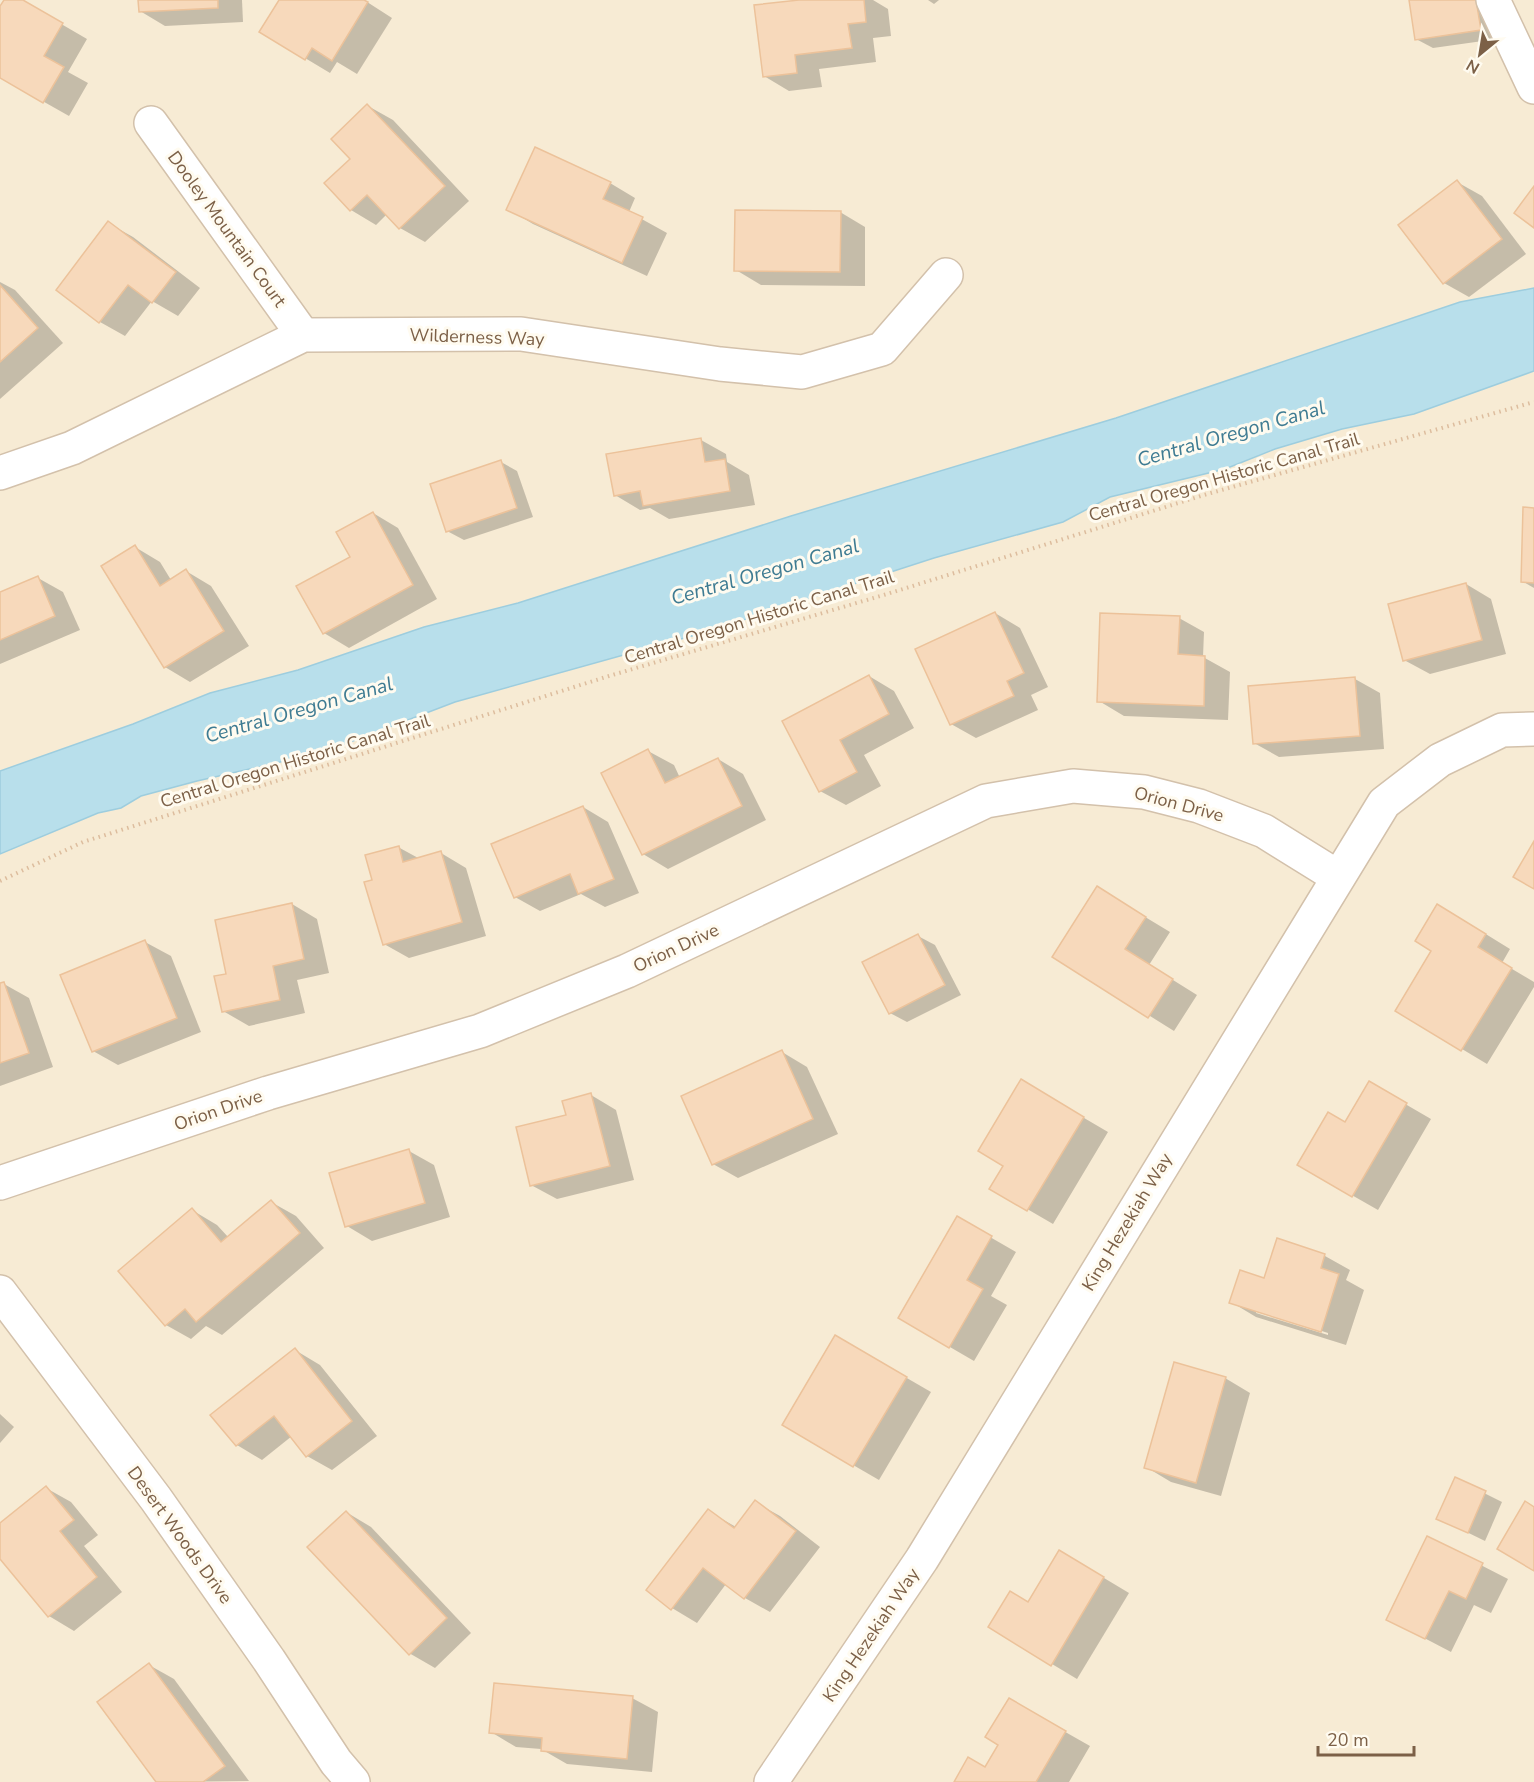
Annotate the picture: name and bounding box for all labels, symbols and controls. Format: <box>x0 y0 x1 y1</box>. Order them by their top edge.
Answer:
north arrow <box>1450 24 1510 84</box>
text: N <box>1462 54 1484 79</box>
street label: Dooley Mountain Court <box>162 146 292 312</box>
street label: Wilderness Way <box>409 323 546 351</box>
water label: Central Oregon Canal <box>1134 394 1328 474</box>
street label: Central Oregon Historic Canal Trail <box>1086 427 1363 527</box>
water label: Central Oregon Canal <box>668 532 862 612</box>
street label: Central Oregon Historic Canal Trail <box>621 564 897 670</box>
water label: Central Oregon Canal <box>202 670 396 750</box>
street label: Central Oregon Historic Canal Trail <box>157 708 433 814</box>
street label: Orion Drive <box>1131 781 1227 827</box>
street label: Orion Drive <box>629 918 723 978</box>
street label: Orion Drive <box>171 1084 265 1136</box>
street label: King Hezekiah Way <box>1076 1148 1178 1295</box>
street label: Desert Woods Drive <box>122 1461 238 1609</box>
street label: King Hezekiah Way <box>817 1563 925 1707</box>
scale bar <box>1318 1719 1414 1757</box>
text: 20 m <box>1327 1728 1369 1752</box>

